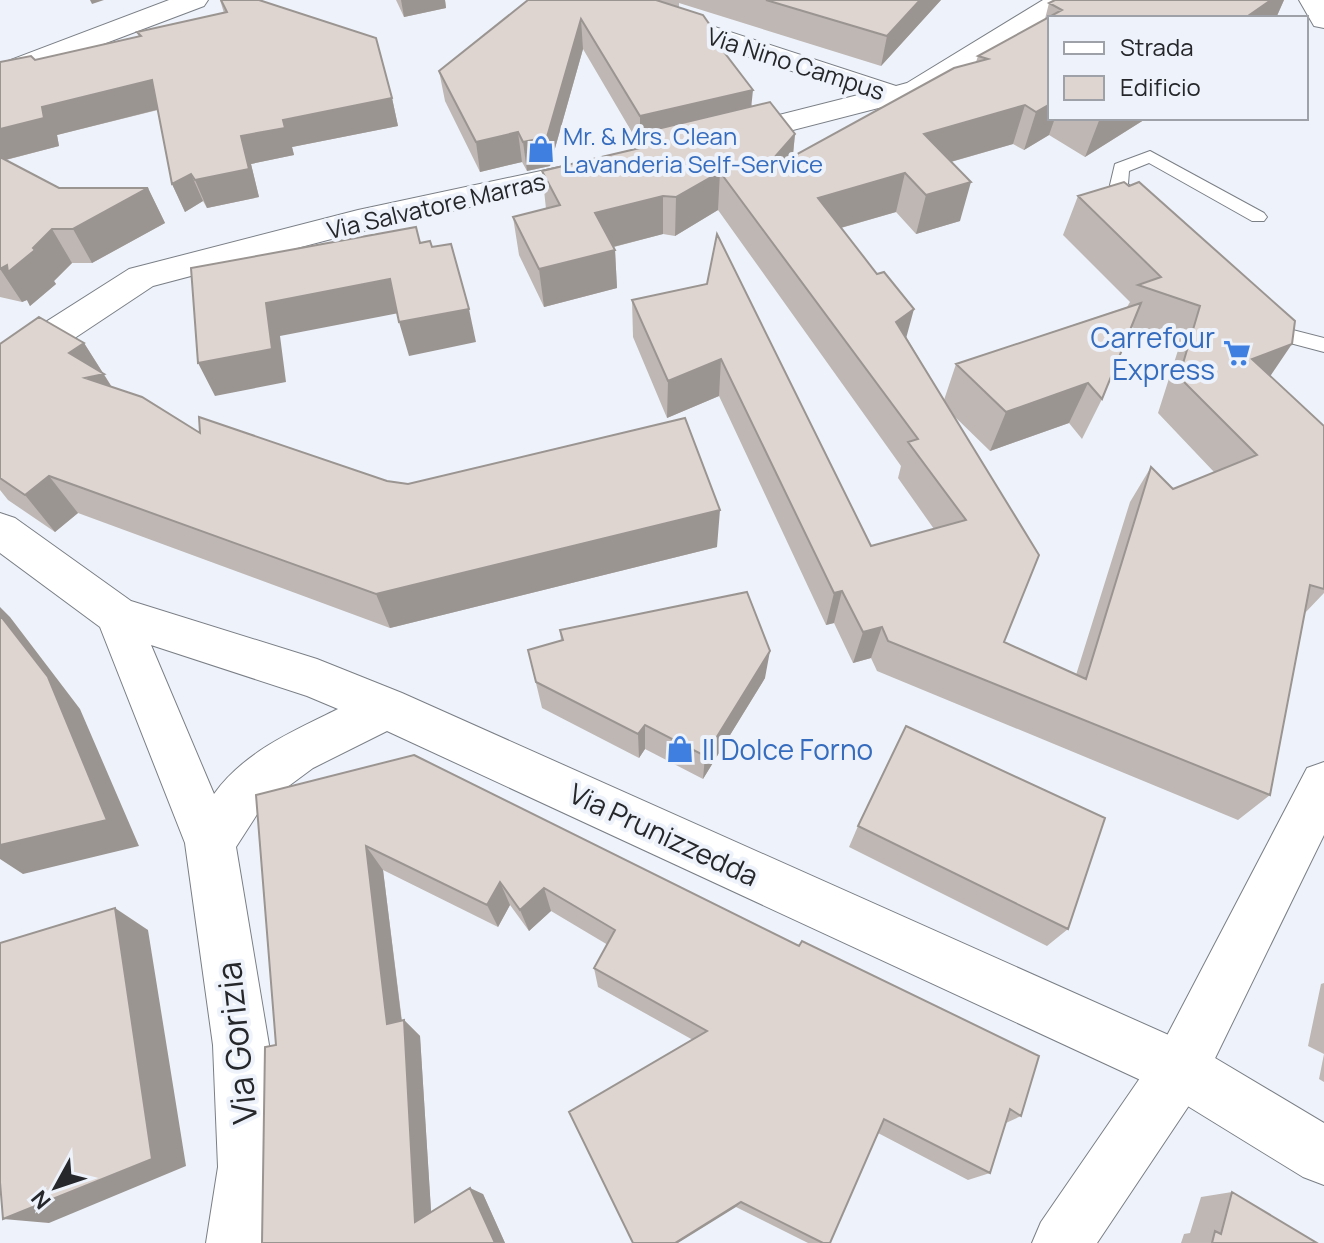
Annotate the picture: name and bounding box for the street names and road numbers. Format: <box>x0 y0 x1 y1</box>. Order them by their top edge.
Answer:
street label: Via Nino Campus <box>703 19 889 107</box>
street label: Via Salvatore Marras <box>324 164 548 246</box>
street label: Via Prunizzedda <box>563 774 765 894</box>
street label: Via Gorizia <box>205 960 267 1126</box>

